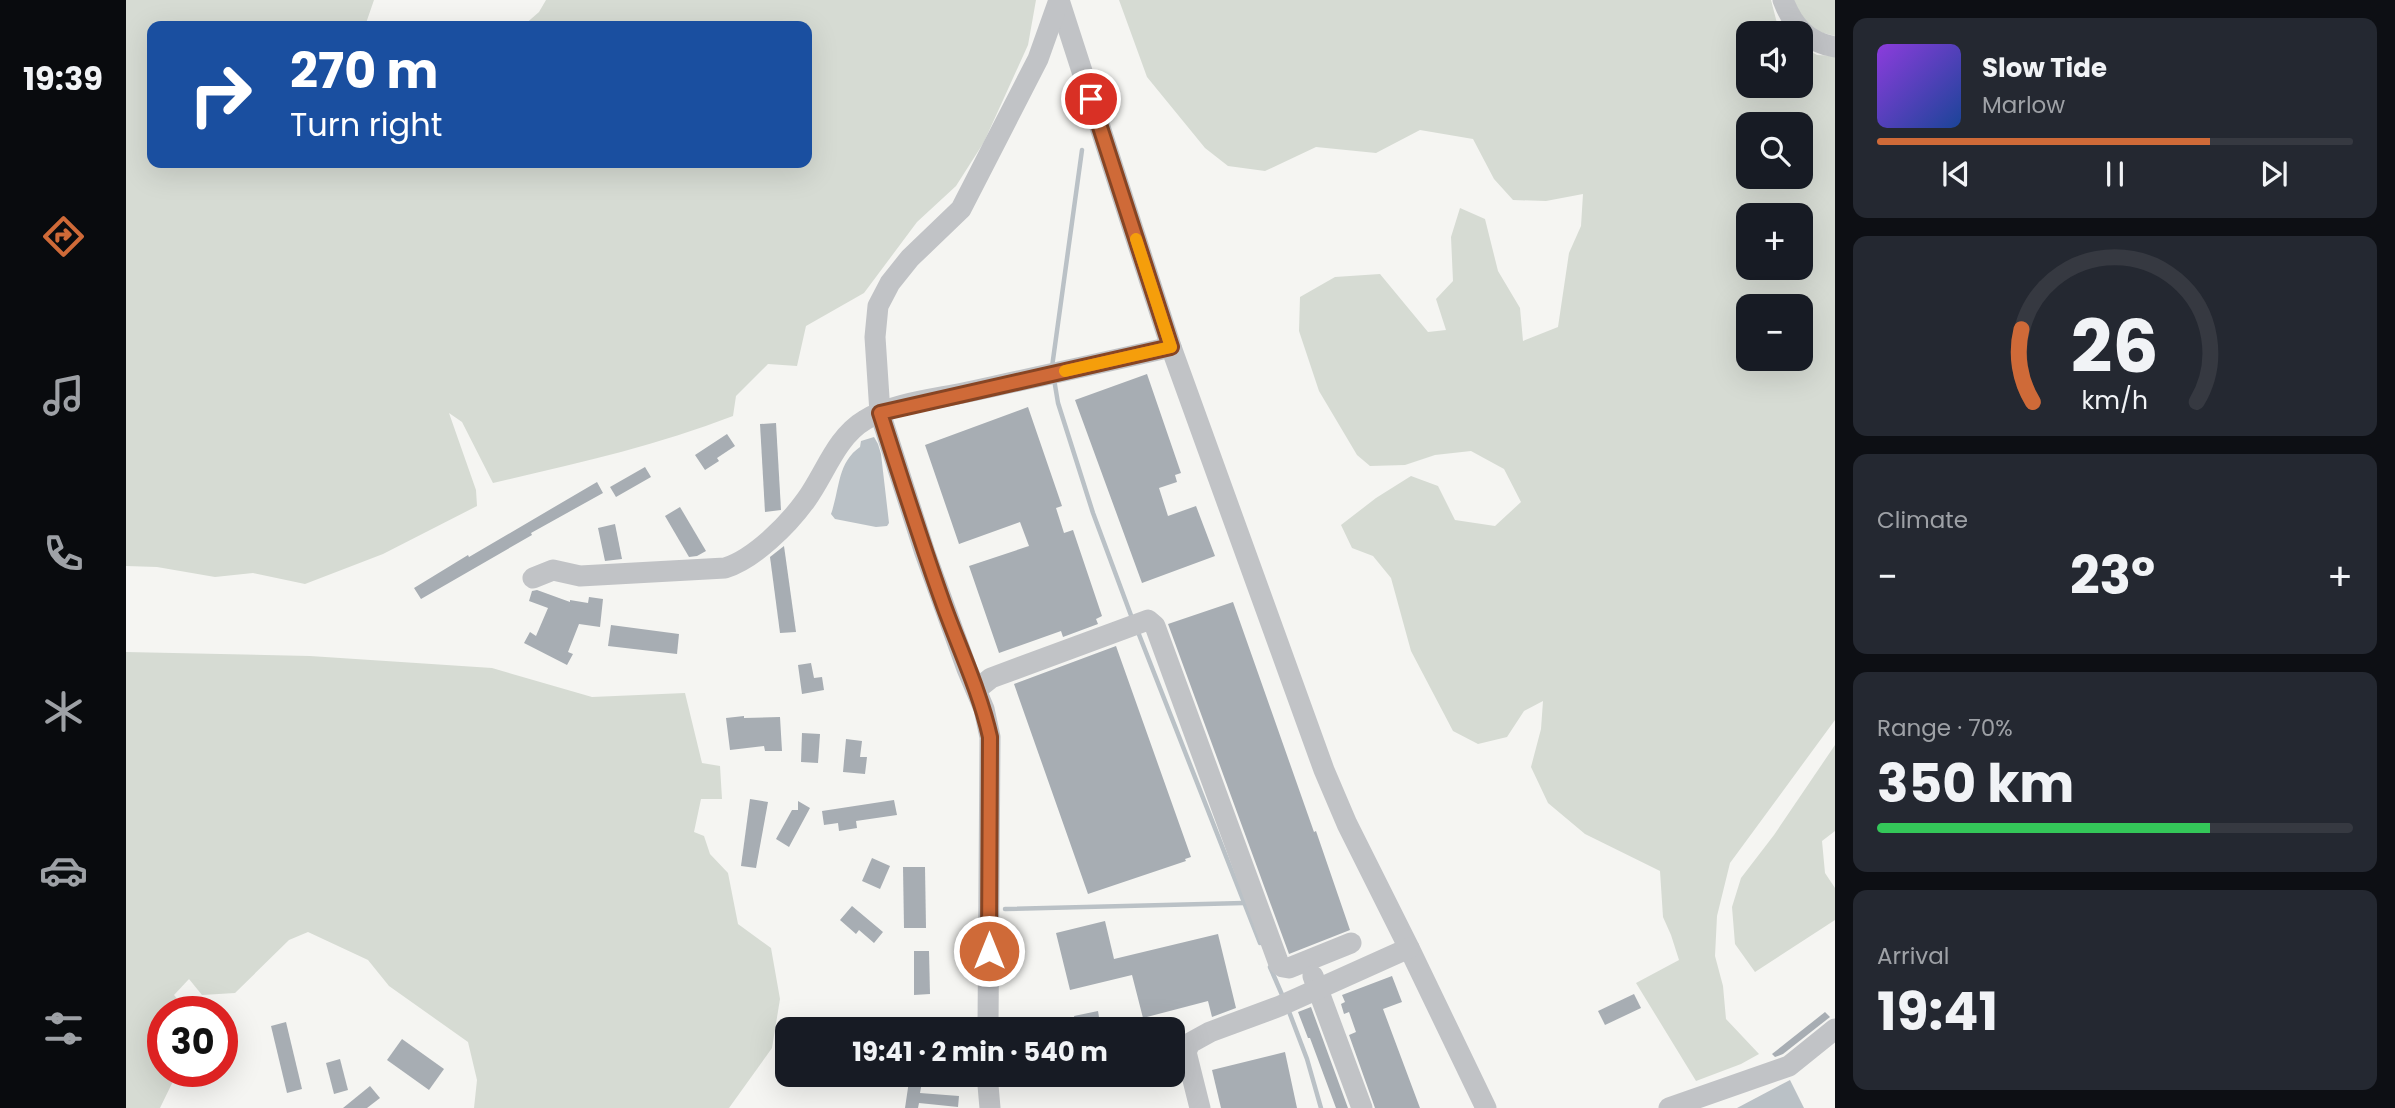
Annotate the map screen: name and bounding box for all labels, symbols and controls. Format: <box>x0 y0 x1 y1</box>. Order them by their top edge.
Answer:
map controls <box>1736 21 1813 371</box>
button: sound <box>1736 21 1813 98</box>
text: 270 m <box>290 37 438 105</box>
icon: right <box>175 49 266 140</box>
text: Slow Tide <box>1982 50 2107 86</box>
text: 19:39 <box>23 56 103 101</box>
pin <box>1061 69 1121 129</box>
icon: arrive <box>1072 80 1110 118</box>
text: Marlow <box>1982 89 2065 121</box>
text: Turn right <box>290 102 442 147</box>
button: search <box>1736 112 1813 189</box>
icon: previous <box>1937 155 1975 193</box>
icon: pause <box>2096 155 2134 193</box>
icon: next <box>2255 155 2293 193</box>
button: + <box>1736 203 1813 280</box>
icon: directions <box>39 212 88 261</box>
button: − <box>1736 294 1813 371</box>
text: 26 <box>2071 296 2159 397</box>
icon: music <box>39 371 88 420</box>
text: km/h <box>2082 383 2148 418</box>
text: Climate <box>1877 504 1968 536</box>
icon: phone <box>39 529 88 578</box>
text: 23° <box>2070 539 2155 612</box>
text: − <box>1877 550 1898 603</box>
text: + <box>2327 550 2353 603</box>
icon: climate <box>39 687 88 736</box>
text: Range · 70% <box>1877 712 2013 744</box>
text: 350 km <box>1877 747 2074 820</box>
icon: car <box>39 846 88 895</box>
position arrow <box>952 914 1026 988</box>
text: Arrival <box>1877 940 1949 972</box>
text: 19:41 <box>1877 975 1998 1048</box>
speed limit sign: 30 <box>147 996 238 1087</box>
icon: filters <box>39 1004 88 1053</box>
text: 19:41 · 2 min · 540 m <box>852 1034 1108 1070</box>

